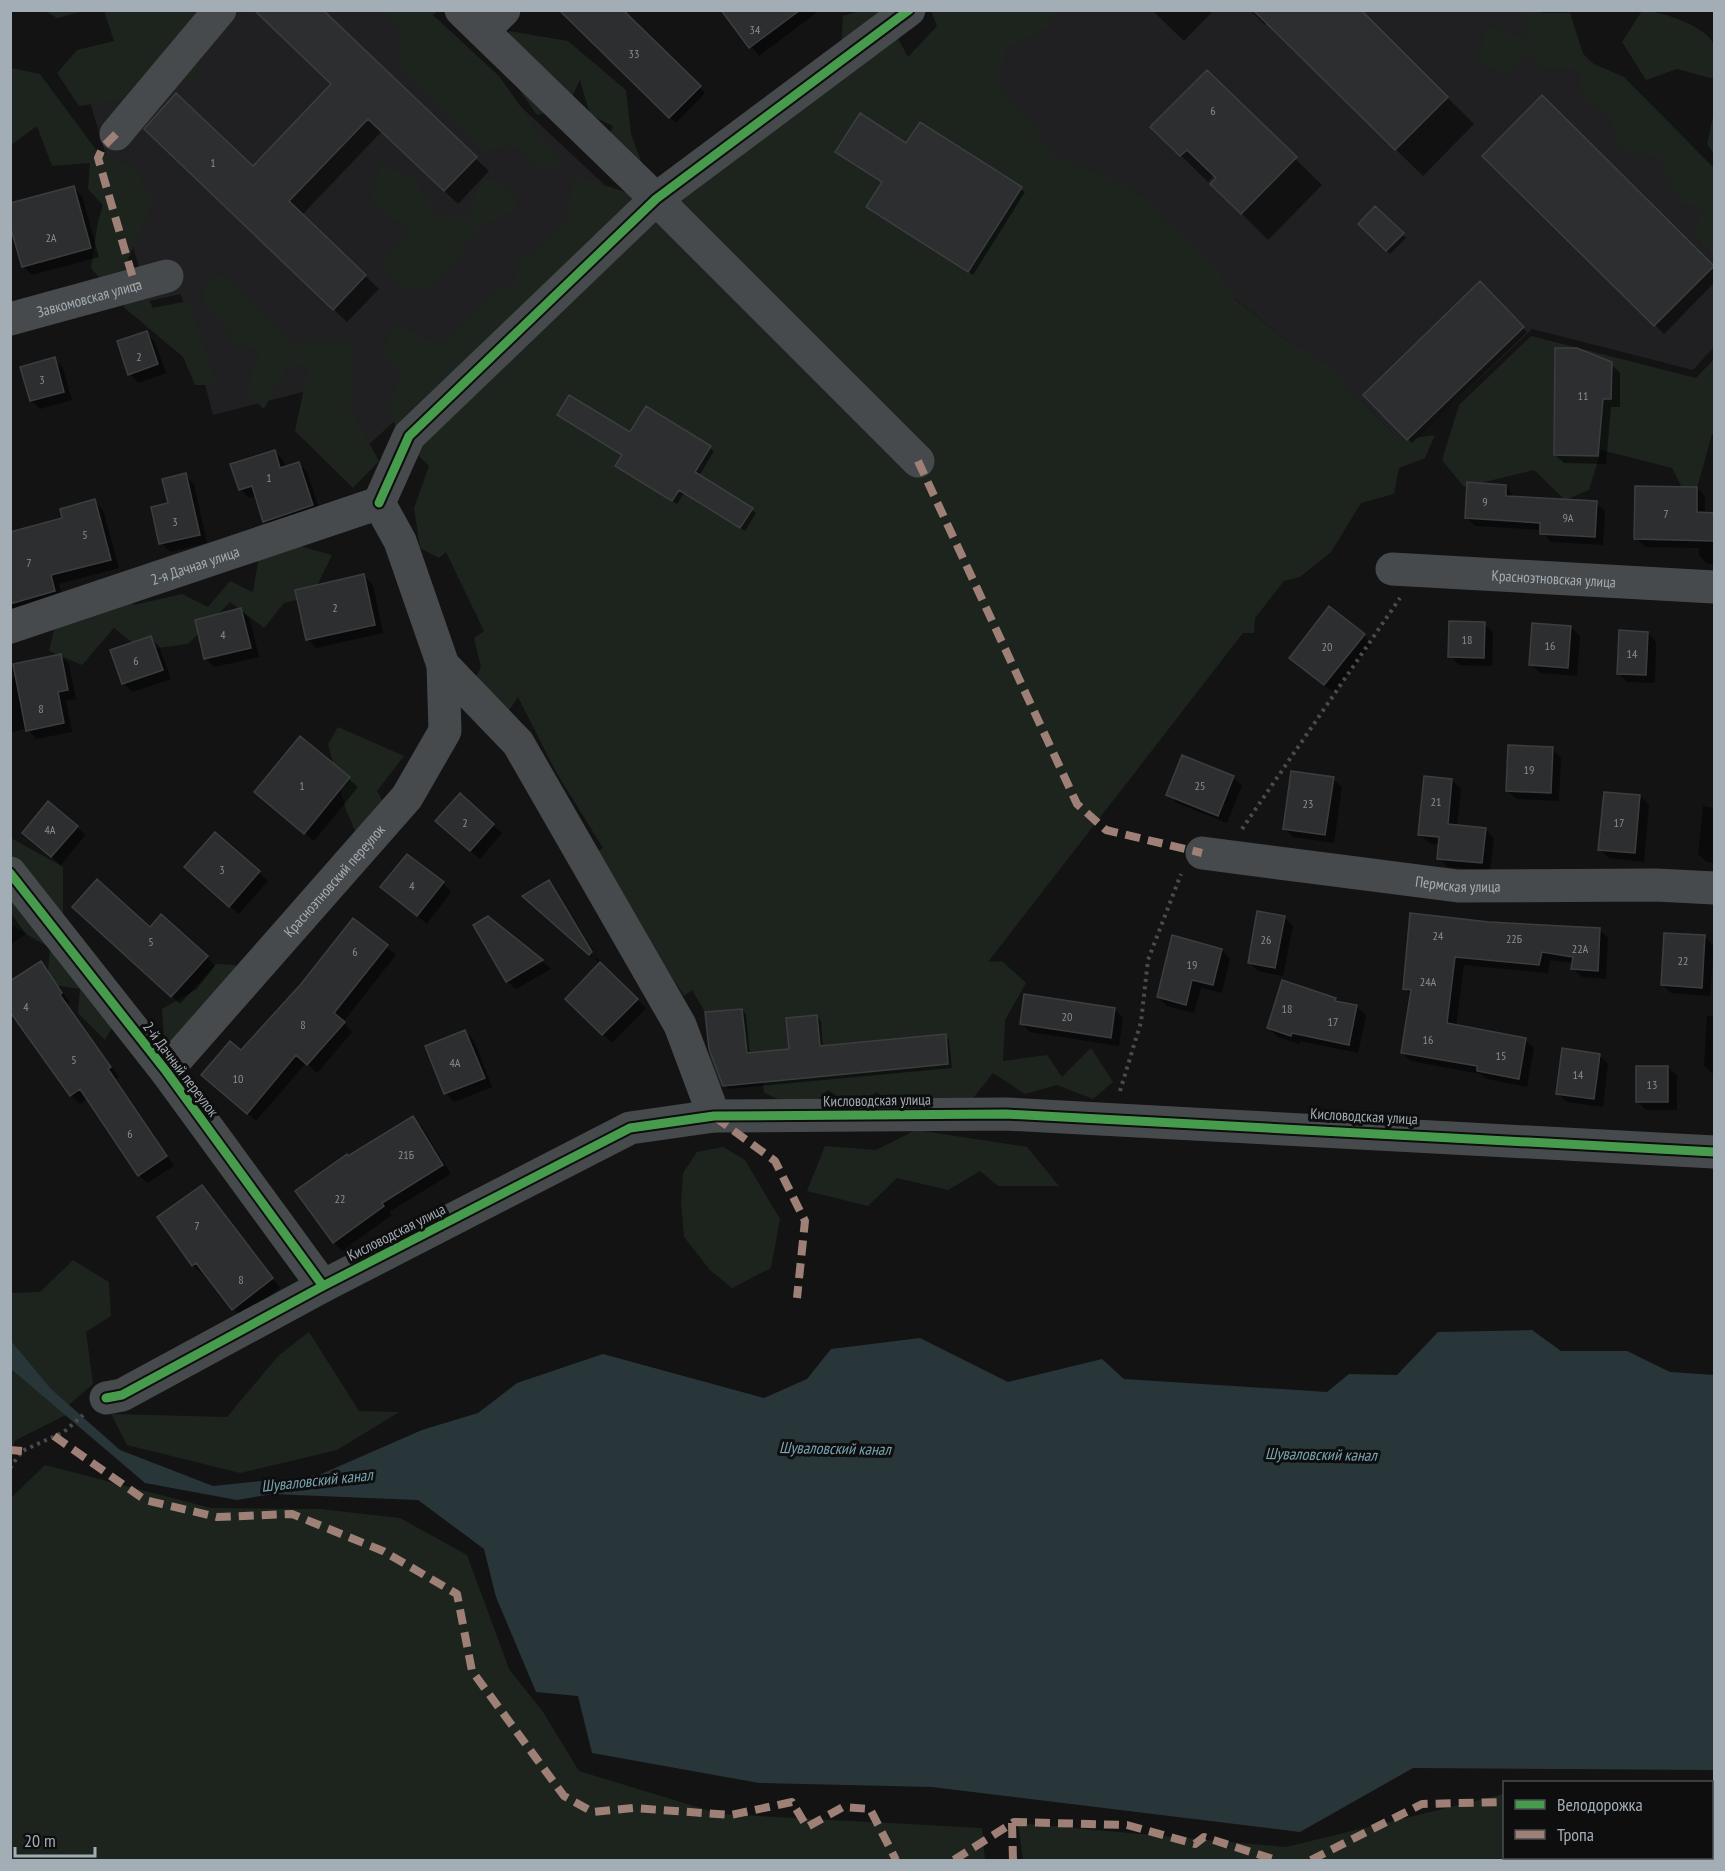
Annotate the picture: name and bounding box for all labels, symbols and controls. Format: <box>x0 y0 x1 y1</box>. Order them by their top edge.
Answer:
house number: 34 <box>750 22 761 37</box>
house number: 33 <box>629 46 639 61</box>
house number: 6 <box>1210 103 1216 118</box>
house number: 1 <box>210 155 216 170</box>
house number: 2А <box>45 230 57 245</box>
street label: Завкомовская улица <box>34 274 144 321</box>
house number: 2 <box>136 349 142 364</box>
house number: 3 <box>39 372 45 387</box>
house number: 11 <box>1578 388 1588 403</box>
house number: 1 <box>266 470 272 485</box>
house number: 9 <box>1482 494 1488 509</box>
house number: 7 <box>1663 506 1669 521</box>
house number: 9А <box>1562 510 1574 525</box>
house number: 3 <box>172 514 178 529</box>
house number: 5 <box>82 527 88 542</box>
street label: 2-я Дачная улица <box>148 541 242 589</box>
house number: 7 <box>26 555 32 570</box>
street label: Красноэтновская улица <box>1491 565 1616 591</box>
house number: 2 <box>332 600 338 615</box>
house number: 4 <box>220 627 226 642</box>
house number: 18 <box>1462 632 1472 647</box>
house number: 16 <box>1545 638 1555 653</box>
house number: 20 <box>1322 639 1332 654</box>
house number: 14 <box>1627 646 1638 661</box>
house number: 6 <box>133 653 139 668</box>
house number: 8 <box>38 701 44 716</box>
house number: 19 <box>1524 762 1534 777</box>
house number: 1 <box>299 778 305 793</box>
house number: 25 <box>1195 778 1205 793</box>
house number: 21 <box>1431 794 1441 809</box>
house number: 23 <box>1303 796 1313 811</box>
house number: 2 <box>462 815 468 830</box>
house number: 17 <box>1614 815 1624 830</box>
street label: Красноэтновский переулок <box>279 820 389 941</box>
house number: 4А <box>44 822 56 837</box>
house number: 3 <box>219 862 225 877</box>
street label: Пермская улица <box>1414 871 1501 896</box>
house number: 4 <box>409 878 415 893</box>
house number: 24 <box>1433 928 1444 943</box>
house number: 22Б <box>1506 931 1522 946</box>
house number: 26 <box>1261 932 1271 947</box>
house number: 5 <box>148 934 154 949</box>
house number: 22А <box>1572 941 1589 956</box>
house number: 6 <box>352 944 358 959</box>
house number: 22 <box>1678 953 1688 968</box>
house number: 19 <box>1187 957 1197 972</box>
house number: 24А <box>1420 974 1437 989</box>
house number: 4 <box>23 999 29 1014</box>
house number: 18 <box>1282 1001 1292 1016</box>
house number: 20 <box>1062 1009 1072 1024</box>
house number: 17 <box>1328 1014 1338 1029</box>
house number: 8 <box>300 1017 306 1032</box>
street label: 2-й Дачный переулок <box>139 1018 223 1120</box>
house number: 16 <box>1423 1032 1433 1047</box>
house number: 15 <box>1496 1048 1506 1063</box>
house number: 5 <box>71 1052 77 1067</box>
house number: 4А <box>449 1055 461 1070</box>
house number: 14 <box>1573 1067 1584 1082</box>
house number: 10 <box>233 1071 243 1086</box>
house number: 13 <box>1647 1077 1657 1092</box>
street label: Кисловодская улица <box>823 1090 931 1110</box>
street label: Кисловодская улица <box>1310 1104 1418 1128</box>
house number: 6 <box>127 1126 133 1141</box>
house number: 21Б <box>398 1147 414 1162</box>
house number: 22 <box>335 1191 345 1206</box>
street label: Кисловодская улица <box>344 1199 448 1265</box>
house number: 7 <box>194 1218 200 1233</box>
house number: 8 <box>238 1272 244 1287</box>
water label: Шуваловский канал <box>779 1437 892 1459</box>
water label: Шуваловский канал <box>1265 1443 1378 1465</box>
water label: Шуваловский канал <box>260 1464 375 1496</box>
legend <box>1503 1781 1713 1859</box>
text: Велодорожка <box>1557 1793 1643 1816</box>
scale bar <box>15 1820 94 1858</box>
text: Тропа <box>1557 1823 1594 1846</box>
text: 20 m <box>24 1829 56 1852</box>

